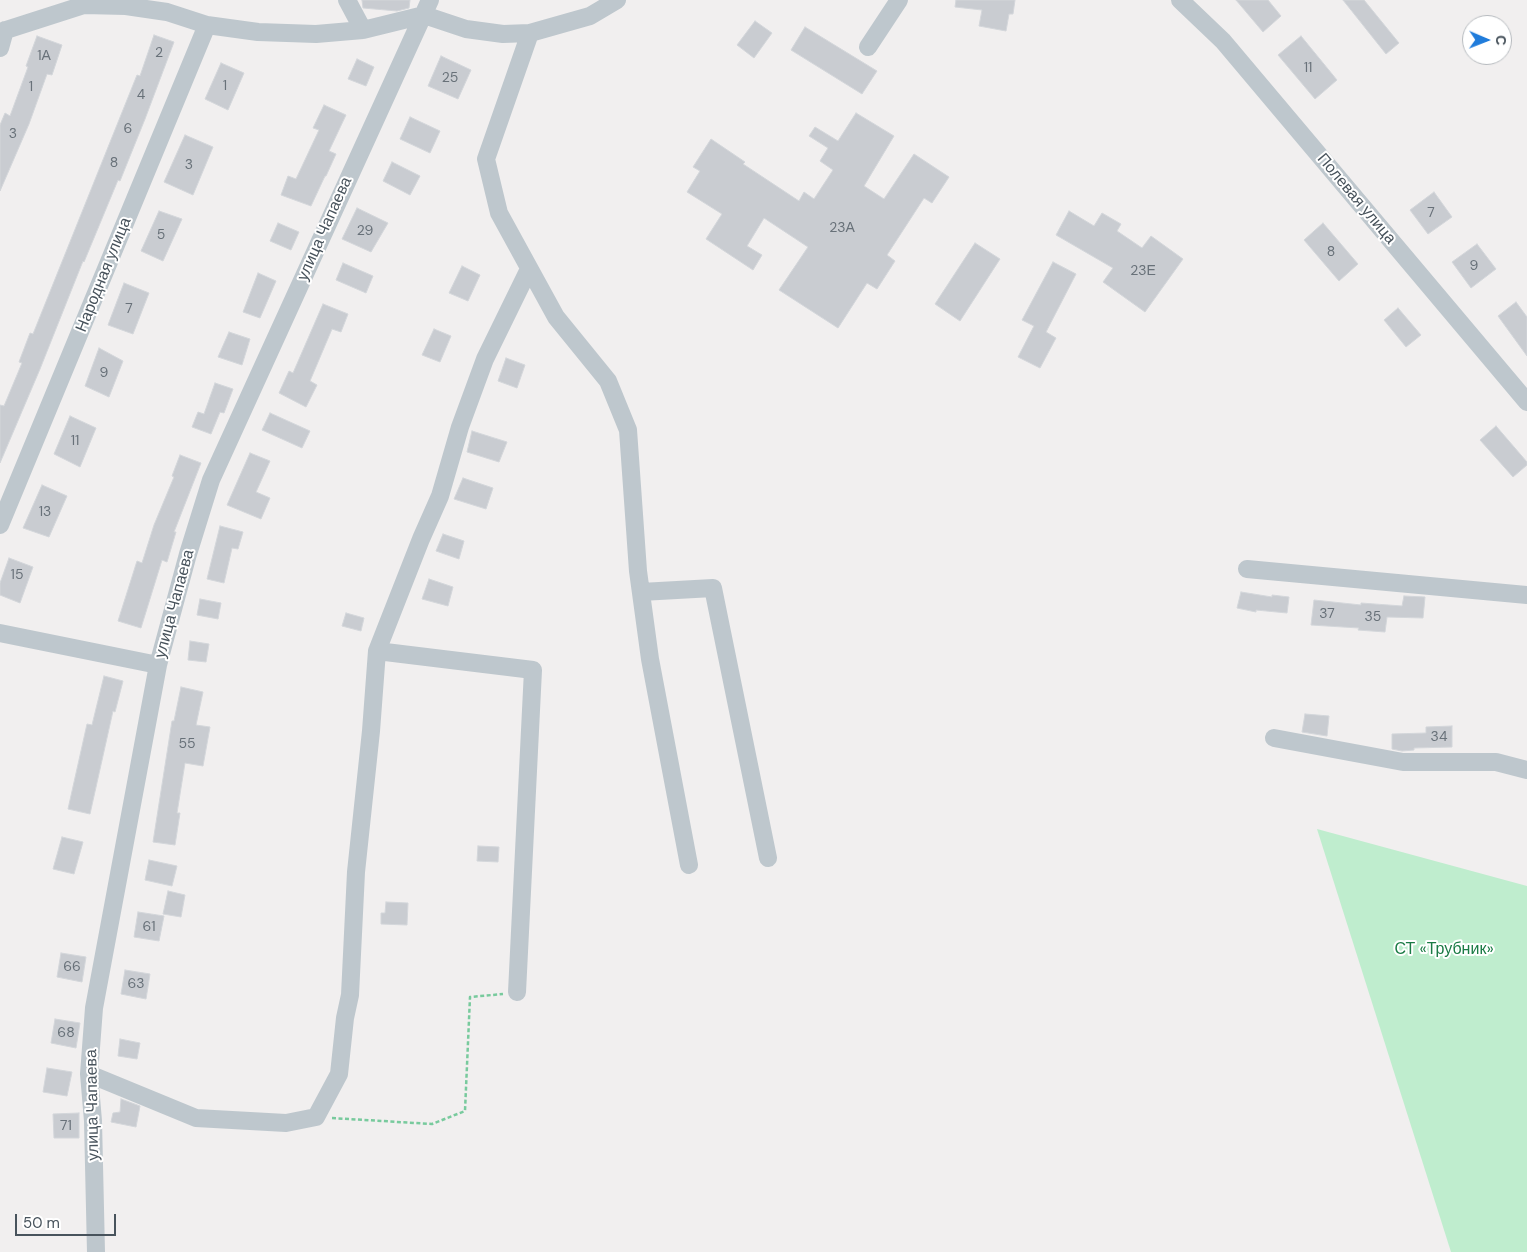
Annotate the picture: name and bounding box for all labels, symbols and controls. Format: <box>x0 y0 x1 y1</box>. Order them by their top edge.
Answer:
north arrow <box>1462 15 1512 65</box>
text: С <box>1492 35 1510 45</box>
house number: 2 <box>155 45 163 61</box>
house number: 1А <box>37 48 51 64</box>
house number: 11 <box>1304 60 1312 76</box>
house number: 25 <box>442 70 458 86</box>
house number: 1 <box>223 78 227 94</box>
house number: 1 <box>29 79 33 95</box>
house number: 4 <box>137 87 145 103</box>
house number: 6 <box>124 121 132 137</box>
house number: 3 <box>9 126 17 142</box>
street label: Полевая улица <box>1313 150 1399 248</box>
house number: 8 <box>110 155 118 171</box>
house number: 3 <box>185 157 193 173</box>
street label: улица Чапаева <box>294 174 356 284</box>
house number: 7 <box>1427 205 1435 221</box>
street label: Народная улица <box>72 215 136 335</box>
house number: 23А <box>829 220 855 236</box>
house number: 29 <box>357 223 373 239</box>
house number: 5 <box>157 227 165 243</box>
house number: 8 <box>1327 244 1335 260</box>
house number: 9 <box>1470 258 1478 274</box>
house number: 23Е <box>1130 263 1156 279</box>
house number: 7 <box>125 301 133 317</box>
house number: 9 <box>100 365 108 381</box>
house number: 11 <box>71 433 79 449</box>
house number: 13 <box>39 504 51 520</box>
street label: улица Чапаева <box>151 548 199 660</box>
house number: 15 <box>11 567 23 583</box>
house number: 37 <box>1319 606 1335 622</box>
house number: 35 <box>1365 609 1381 625</box>
house number: 34 <box>1431 729 1447 745</box>
house number: 55 <box>178 736 196 752</box>
house number: 61 <box>142 919 156 935</box>
park label: СТ «Трубник» <box>1394 940 1494 960</box>
house number: 66 <box>63 959 81 975</box>
house number: 63 <box>127 976 145 992</box>
house number: 68 <box>57 1025 75 1041</box>
street label: улица Чапаева <box>82 1049 104 1161</box>
house number: 71 <box>60 1118 72 1134</box>
scale bar <box>18 1204 119 1236</box>
text: 50 m <box>23 1213 60 1233</box>

